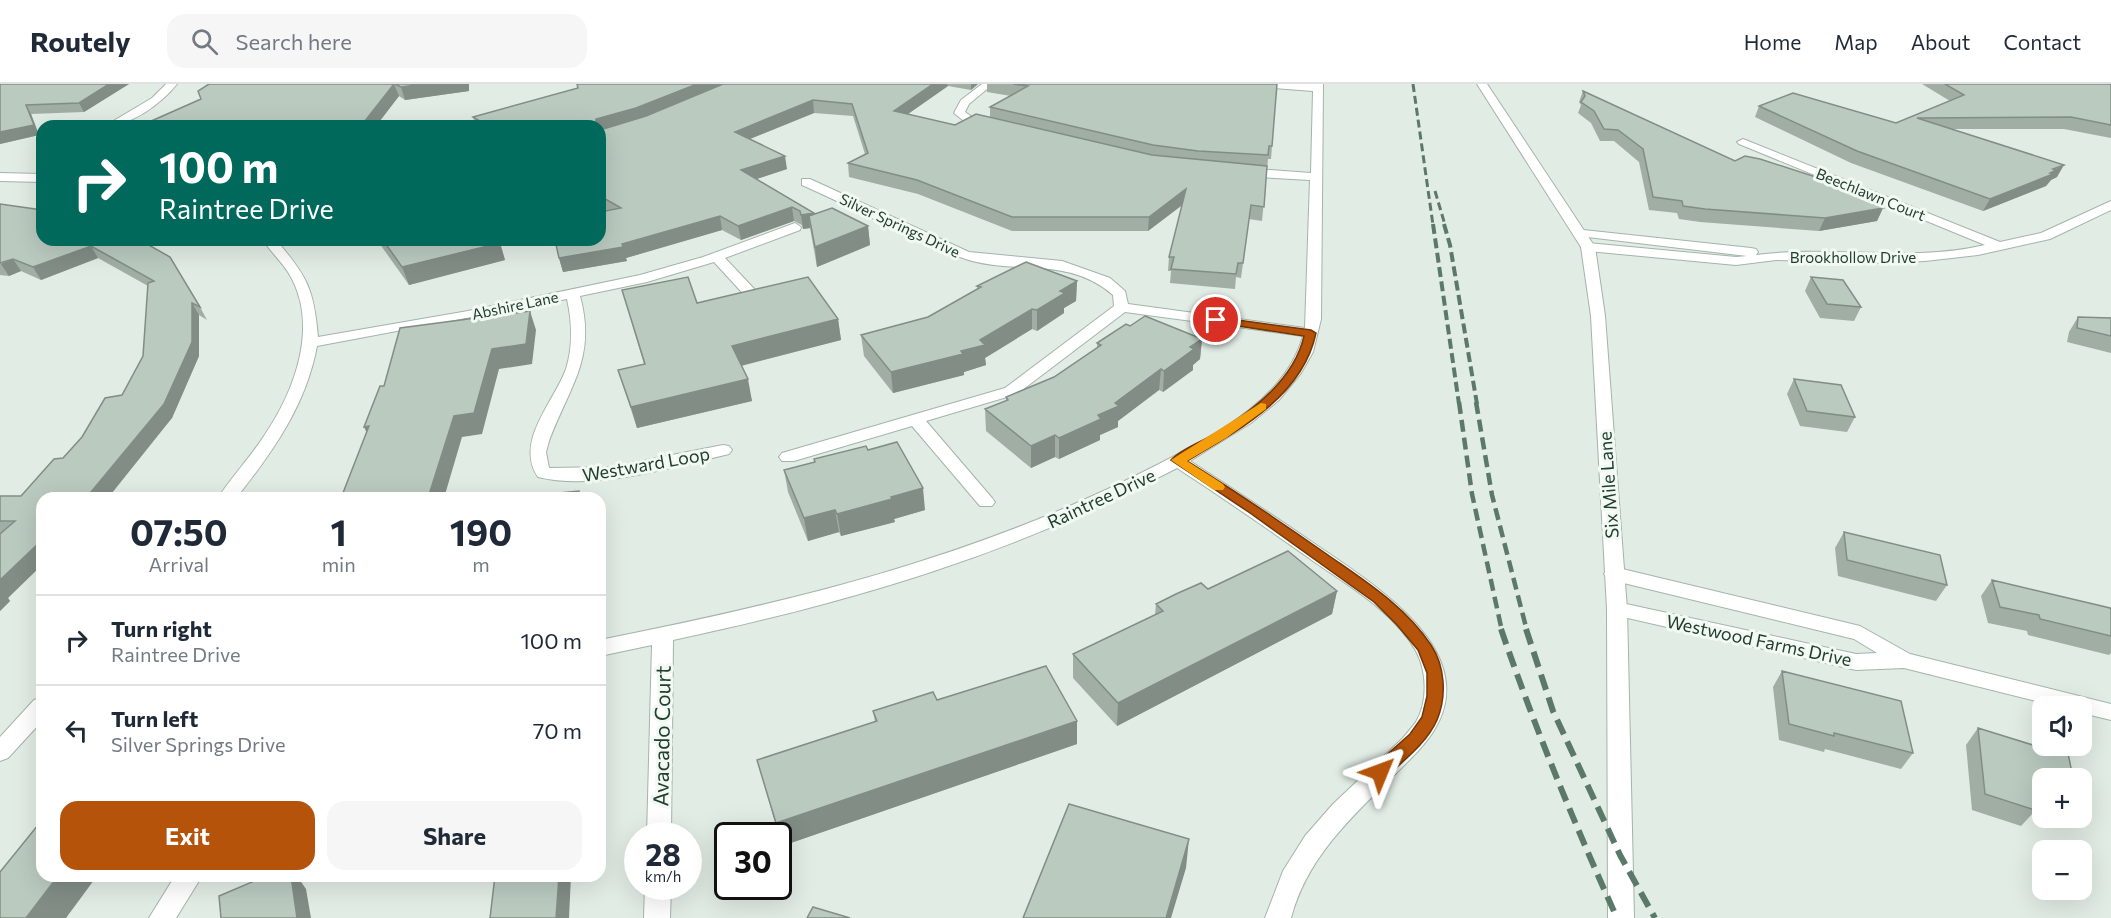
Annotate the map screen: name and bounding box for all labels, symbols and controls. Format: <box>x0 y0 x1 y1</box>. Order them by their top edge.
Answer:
search box <box>167 14 587 68</box>
text: Routely <box>30 24 131 58</box>
icon: search <box>188 25 221 58</box>
text: Search here <box>236 28 352 55</box>
text: Home <box>1744 29 1801 54</box>
text: Map <box>1834 29 1878 54</box>
text: About <box>1911 29 1970 54</box>
text: Contact <box>2003 29 2081 54</box>
text: 100 m <box>159 140 279 192</box>
icon: right <box>60 144 138 222</box>
street label: Beechlawn Court <box>1814 164 1928 224</box>
street label: Silver Springs Drive <box>837 189 963 261</box>
text: Raintree Drive <box>159 192 334 225</box>
street label: Brookhollow Drive <box>1790 248 1916 266</box>
street label: Abshire Lane <box>470 287 560 323</box>
pin <box>1190 294 1241 345</box>
icon: arrive <box>1199 303 1232 336</box>
street label: Six Mile Lane <box>1593 431 1623 539</box>
street label: Westward Loop <box>581 442 711 486</box>
street label: Raintree Drive <box>1044 463 1158 533</box>
text: 07:50 <box>130 509 228 553</box>
text: 1 <box>331 509 347 553</box>
text: 190 <box>450 509 512 553</box>
text: Arrival <box>149 552 209 576</box>
text: min <box>322 552 356 576</box>
text: m <box>472 552 490 576</box>
street label: Westwood Farms Drive <box>1664 610 1854 670</box>
text: Turn right <box>111 615 212 642</box>
icon: right <box>60 624 93 657</box>
text: 100 m <box>520 627 582 654</box>
text: Raintree Drive <box>111 642 241 666</box>
street label: Avacado Court <box>647 665 675 807</box>
map controls <box>2032 696 2092 900</box>
button: sound <box>2032 696 2092 756</box>
text: Turn left <box>111 705 198 732</box>
icon: left <box>60 714 93 747</box>
text: 70 m <box>533 717 582 744</box>
text: Silver Springs Drive <box>111 732 285 756</box>
position arrow <box>1348 740 1412 804</box>
button: + <box>2032 768 2092 828</box>
button: Exit <box>60 801 315 870</box>
button: Share <box>327 801 582 870</box>
speed limit sign: 30 <box>714 822 792 900</box>
text: 28 <box>645 835 681 872</box>
button: − <box>2032 840 2092 900</box>
text: km/h <box>645 867 681 885</box>

